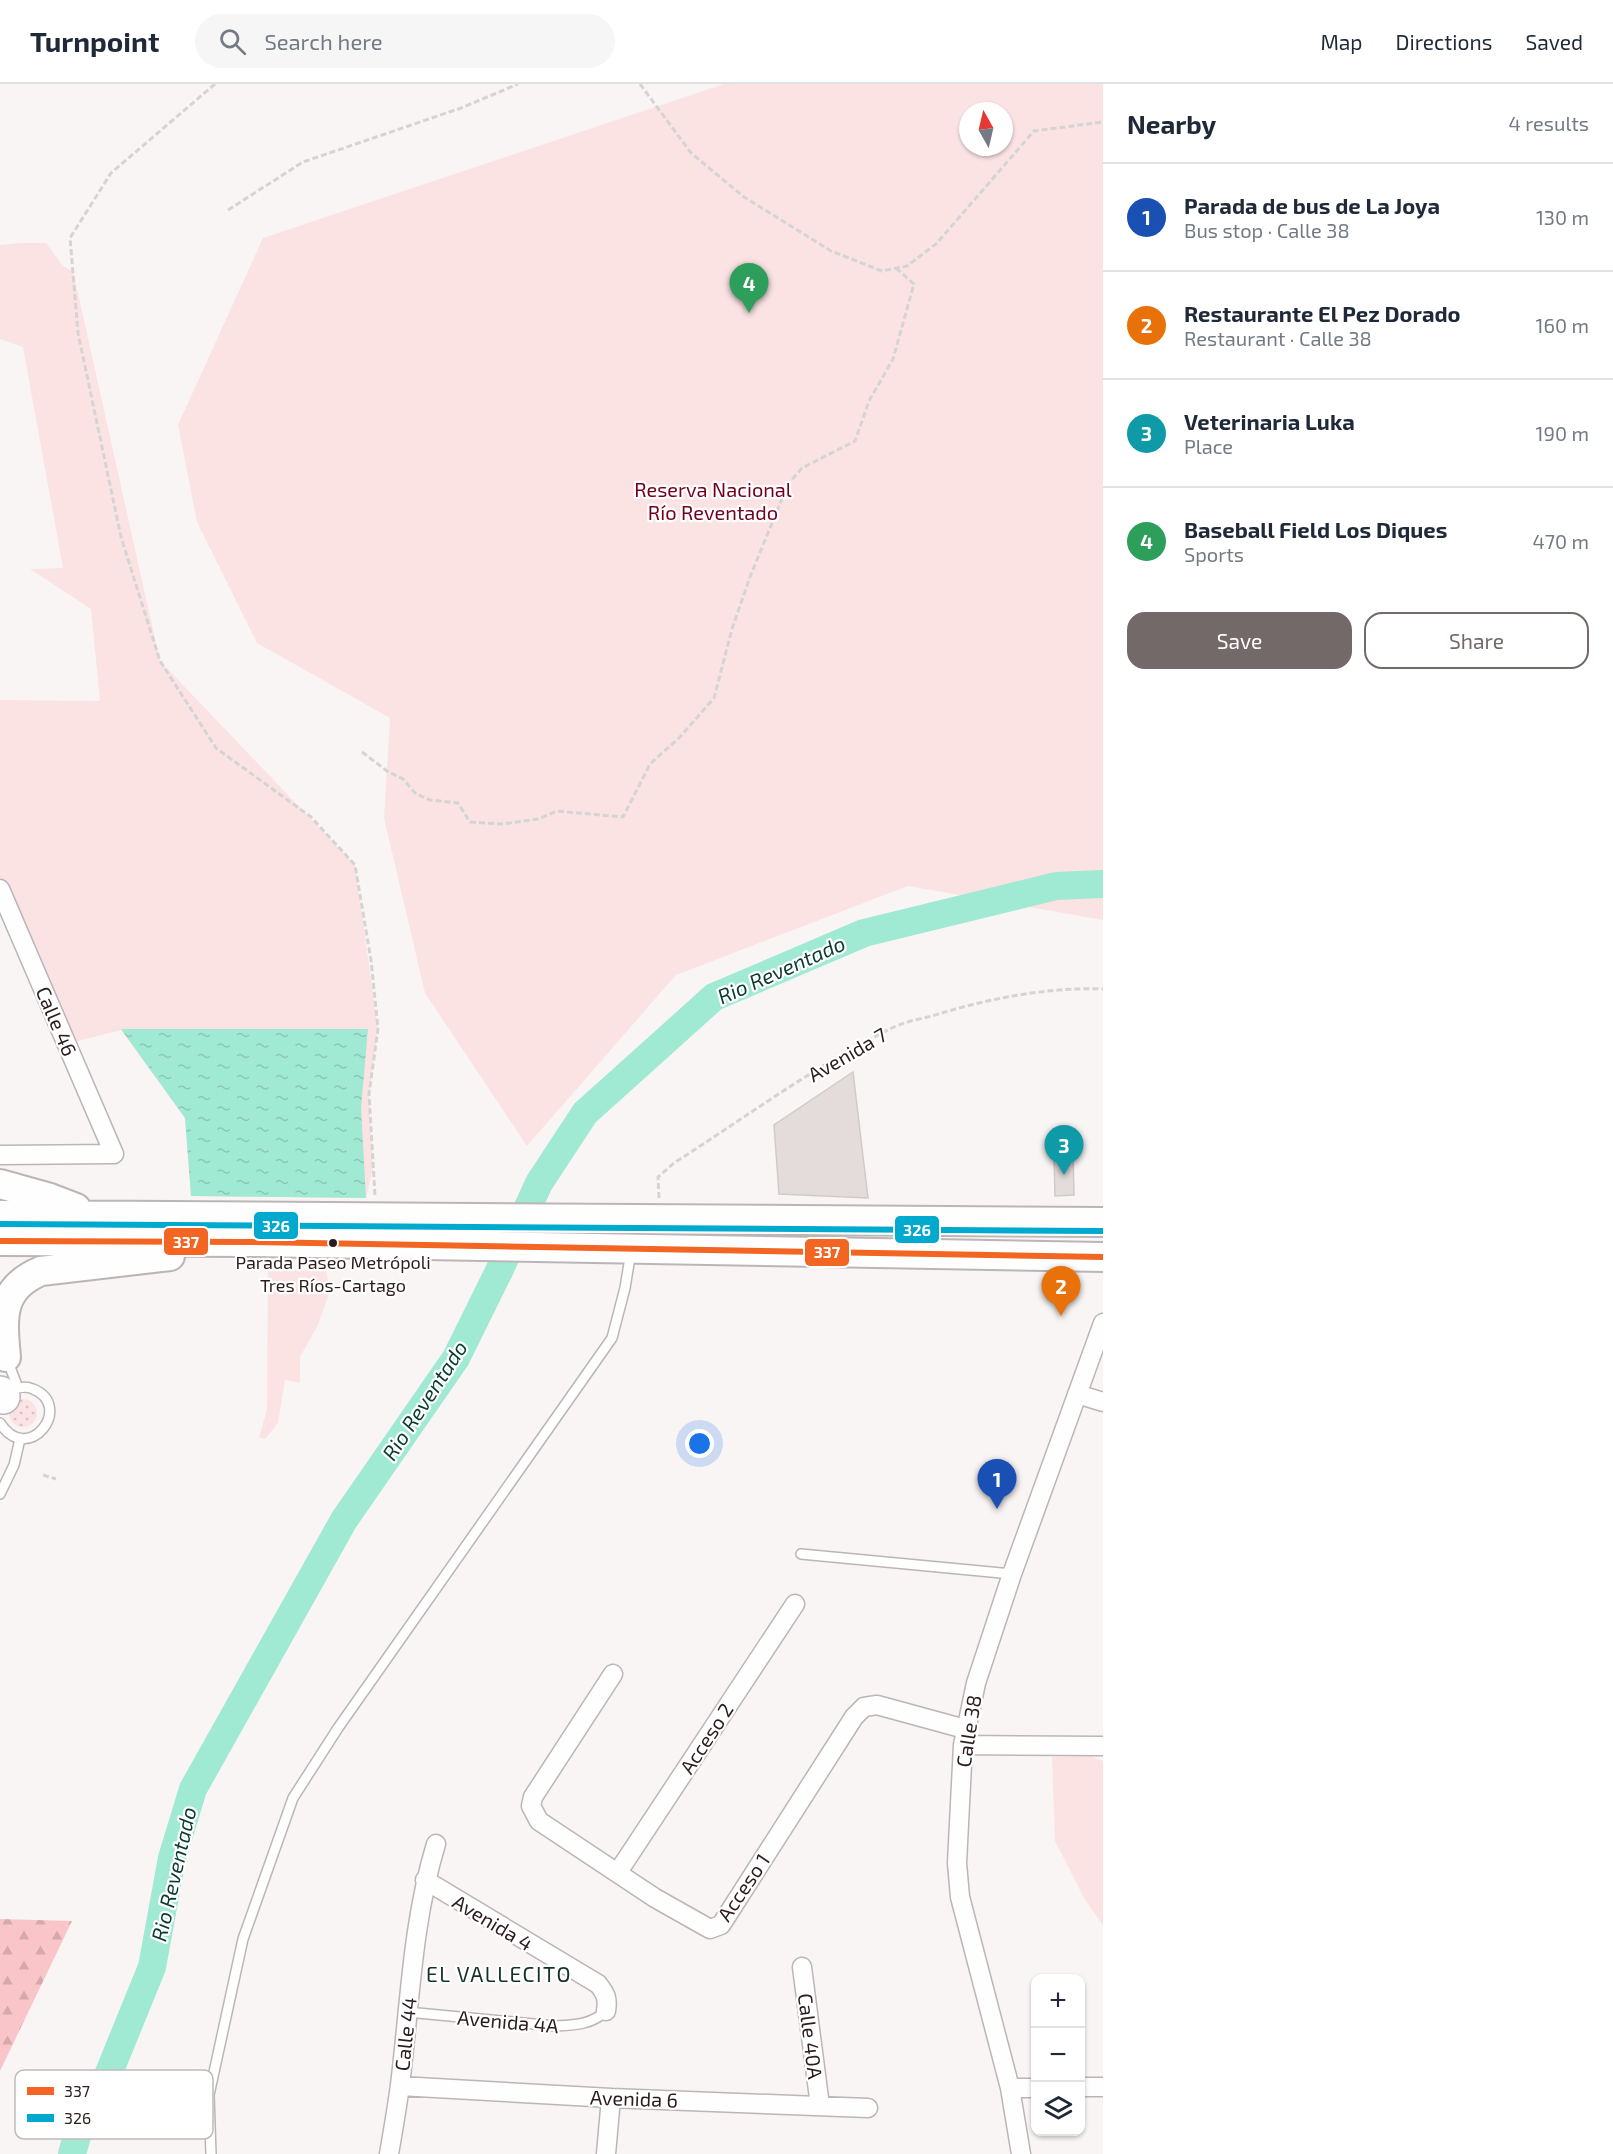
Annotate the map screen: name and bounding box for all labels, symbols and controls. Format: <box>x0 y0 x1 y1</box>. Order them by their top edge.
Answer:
search box <box>195 14 615 68</box>
text: Turnpoint <box>30 24 159 58</box>
icon: search <box>216 25 249 58</box>
text: Search here <box>264 28 383 54</box>
text: Map <box>1320 29 1363 54</box>
text: Directions <box>1396 29 1492 54</box>
text: Saved <box>1525 29 1583 54</box>
north arrow <box>959 102 1013 156</box>
text: Nearby <box>1127 108 1216 139</box>
text: 4 results <box>1509 111 1589 135</box>
text: Parada de bus de La Joya <box>1184 192 1440 218</box>
text: 1 <box>1142 205 1151 229</box>
text: 130 m <box>1536 205 1589 229</box>
text: Bus stop · Calle 38 <box>1184 218 1350 242</box>
pin: 4 <box>730 264 768 313</box>
text: Restaurante El Pez Dorado <box>1184 300 1461 326</box>
text: 2 <box>1141 313 1152 337</box>
text: 160 m <box>1536 313 1589 337</box>
text: Restaurant · Calle 38 <box>1184 326 1372 350</box>
text: Veterinaria Luka <box>1184 408 1355 434</box>
text: 3 <box>1141 421 1152 445</box>
text: 190 m <box>1536 421 1589 445</box>
text: Place <box>1184 434 1233 458</box>
park label: Reserva Nacional Río Reventado <box>634 477 792 524</box>
text: Baseball Field Los Diques <box>1184 516 1447 542</box>
text: 4 <box>1140 529 1153 553</box>
text: 470 m <box>1532 529 1589 553</box>
text: Sports <box>1184 542 1244 566</box>
button: Save <box>1127 612 1352 669</box>
button: Share <box>1364 612 1589 669</box>
water label: Rio Reventado <box>713 930 849 1008</box>
street label: Calle 46 <box>32 983 82 1059</box>
street label: Avenida 7 <box>803 1022 891 1086</box>
pin: 3 <box>1044 1126 1084 1175</box>
line badge: 326 <box>253 1211 299 1240</box>
line badge: 326 <box>894 1215 940 1244</box>
text: 326 <box>262 1216 290 1235</box>
text: 326 <box>903 1220 931 1239</box>
line badge: 337 <box>163 1227 209 1256</box>
text: 337 <box>173 1232 200 1251</box>
marker: Parada Paseo Metrópoli Tres Ríos-Cartago <box>327 1237 339 1249</box>
line badge: 337 <box>804 1238 850 1267</box>
text: 337 <box>814 1242 841 1261</box>
place label: Parada Paseo Metrópoli Tres Ríos-Cartago <box>235 1251 431 1296</box>
pin: 2 <box>1042 1266 1080 1316</box>
water label: Rio Reventado <box>376 1336 472 1464</box>
your location <box>685 1429 714 1458</box>
pin: 1 <box>978 1460 1016 1509</box>
street label: Calle 38 <box>950 1693 986 1769</box>
street label: Acceso 2 <box>674 1698 738 1778</box>
water label: Rio Reventado <box>145 1804 201 1944</box>
street label: Acceso 1 <box>712 1849 774 1925</box>
street label: Avenida 4 <box>449 1889 537 1955</box>
district label: EL VALLECITO <box>426 1961 572 1986</box>
map controls <box>1031 1974 1085 2136</box>
button: + <box>1031 1974 1085 2028</box>
street label: Calle 40A <box>794 1992 828 2081</box>
street label: Calle 44 <box>389 1996 421 2072</box>
street label: Avenida 4A <box>456 2005 560 2037</box>
button: − <box>1031 2028 1085 2082</box>
legend <box>15 2070 213 2139</box>
text: 337 <box>64 2081 90 2100</box>
button: layers <box>1031 2082 1085 2136</box>
street label: Avenida 6 <box>590 2084 678 2112</box>
text: 326 <box>64 2108 91 2127</box>

